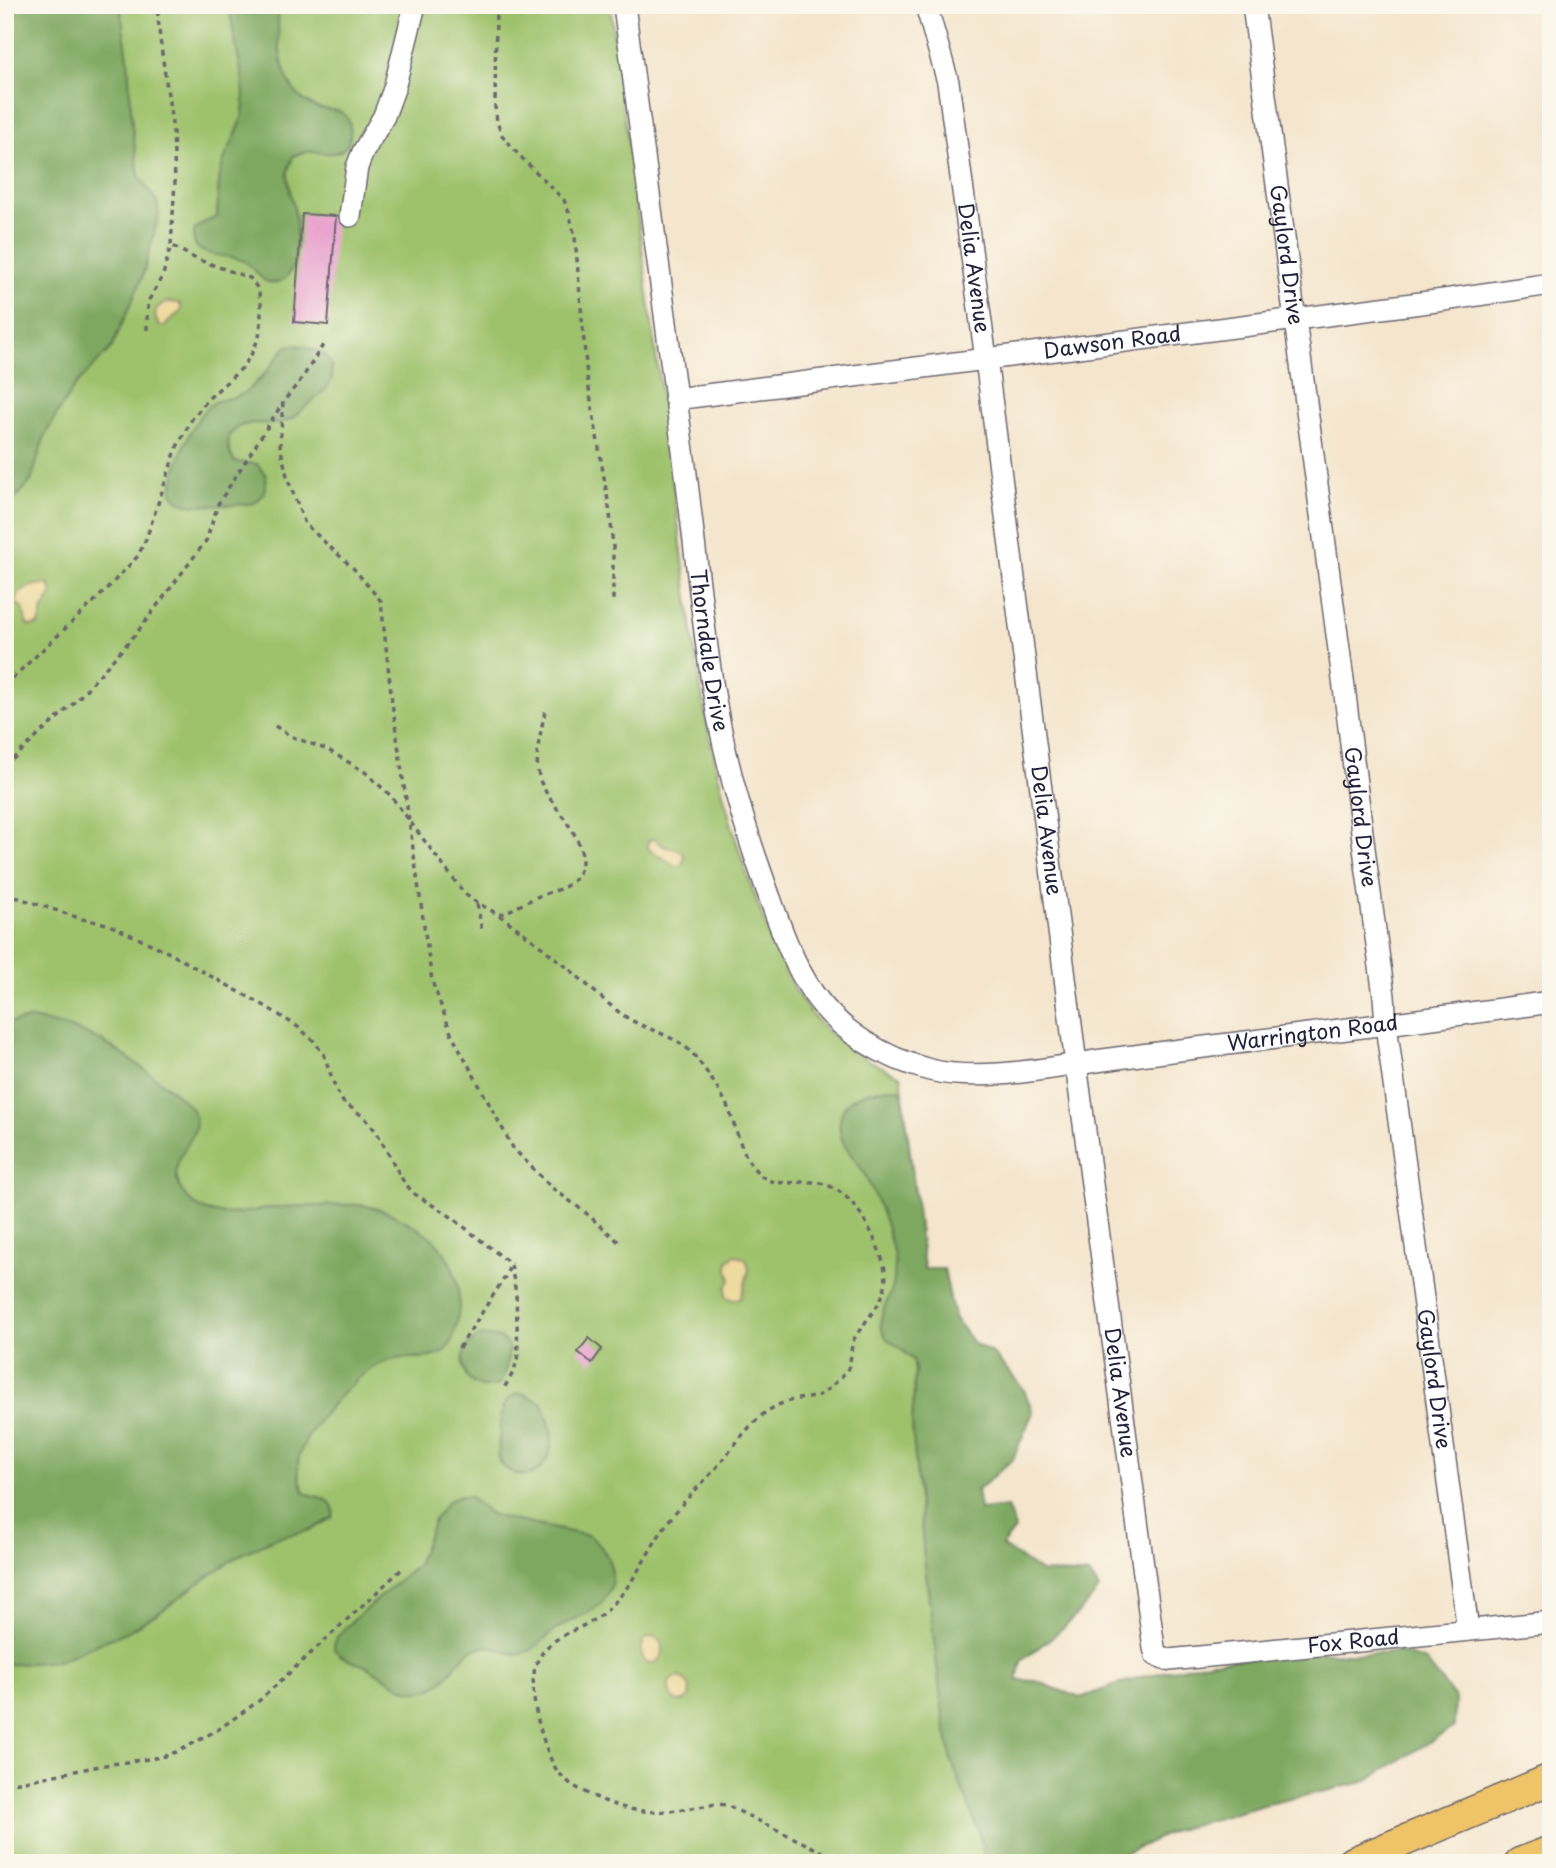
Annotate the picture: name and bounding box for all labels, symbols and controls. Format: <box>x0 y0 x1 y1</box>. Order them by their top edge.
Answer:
street label: Gaylord Drive <box>1263 182 1314 327</box>
street label: Delia Avenue <box>951 201 1000 335</box>
street label: Dawson Road <box>1041 316 1183 365</box>
street label: Thorndale Drive <box>683 567 739 734</box>
street label: Gaylord Drive <box>1338 745 1387 889</box>
street label: Delia Avenue <box>1024 763 1072 897</box>
street label: Warrington Road <box>1225 1005 1400 1058</box>
street label: Gaylord Drive <box>1411 1307 1461 1451</box>
street label: Delia Avenue <box>1097 1326 1146 1459</box>
street label: Fox Road <box>1306 1619 1401 1660</box>

